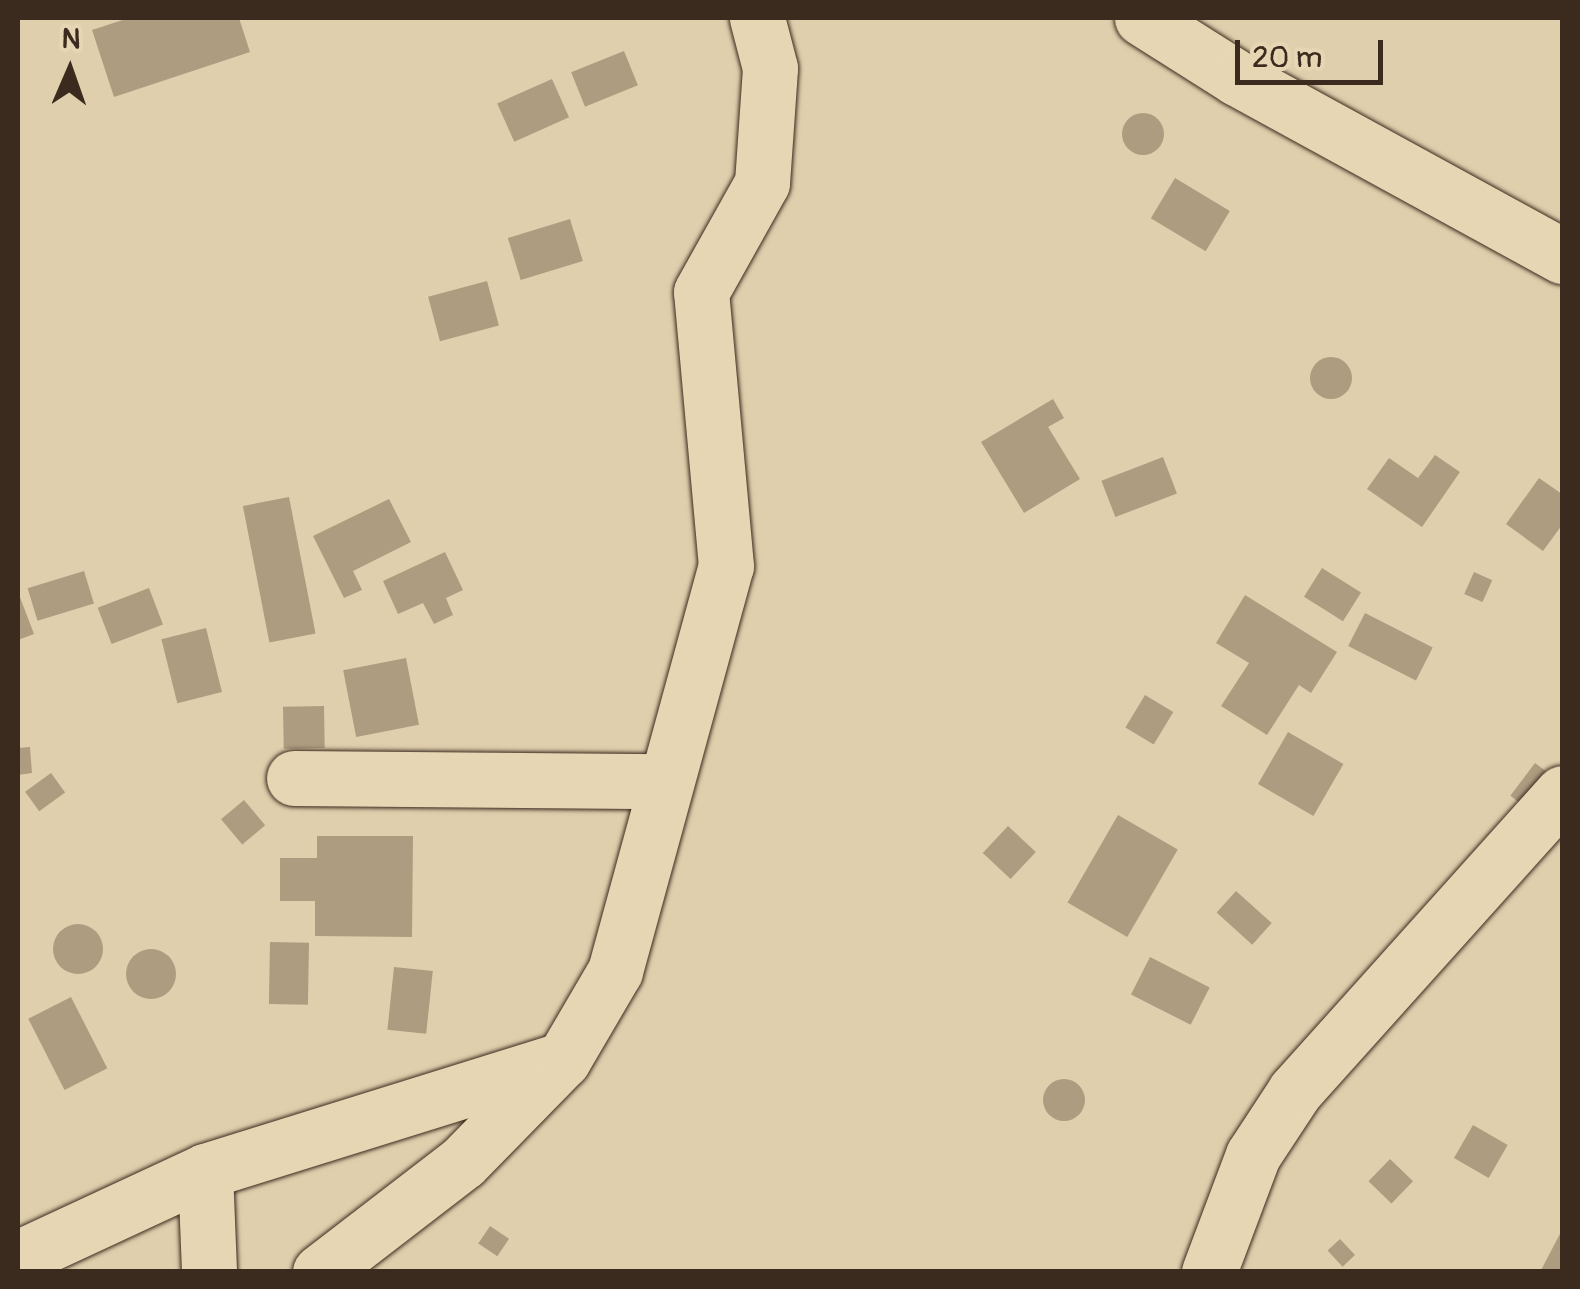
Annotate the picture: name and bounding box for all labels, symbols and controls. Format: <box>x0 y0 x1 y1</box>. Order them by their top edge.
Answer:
north arrow <box>20 20 120 120</box>
scale bar <box>1240 20 1388 82</box>
text: N <box>61 22 81 57</box>
text: 20 m <box>1252 39 1322 76</box>

